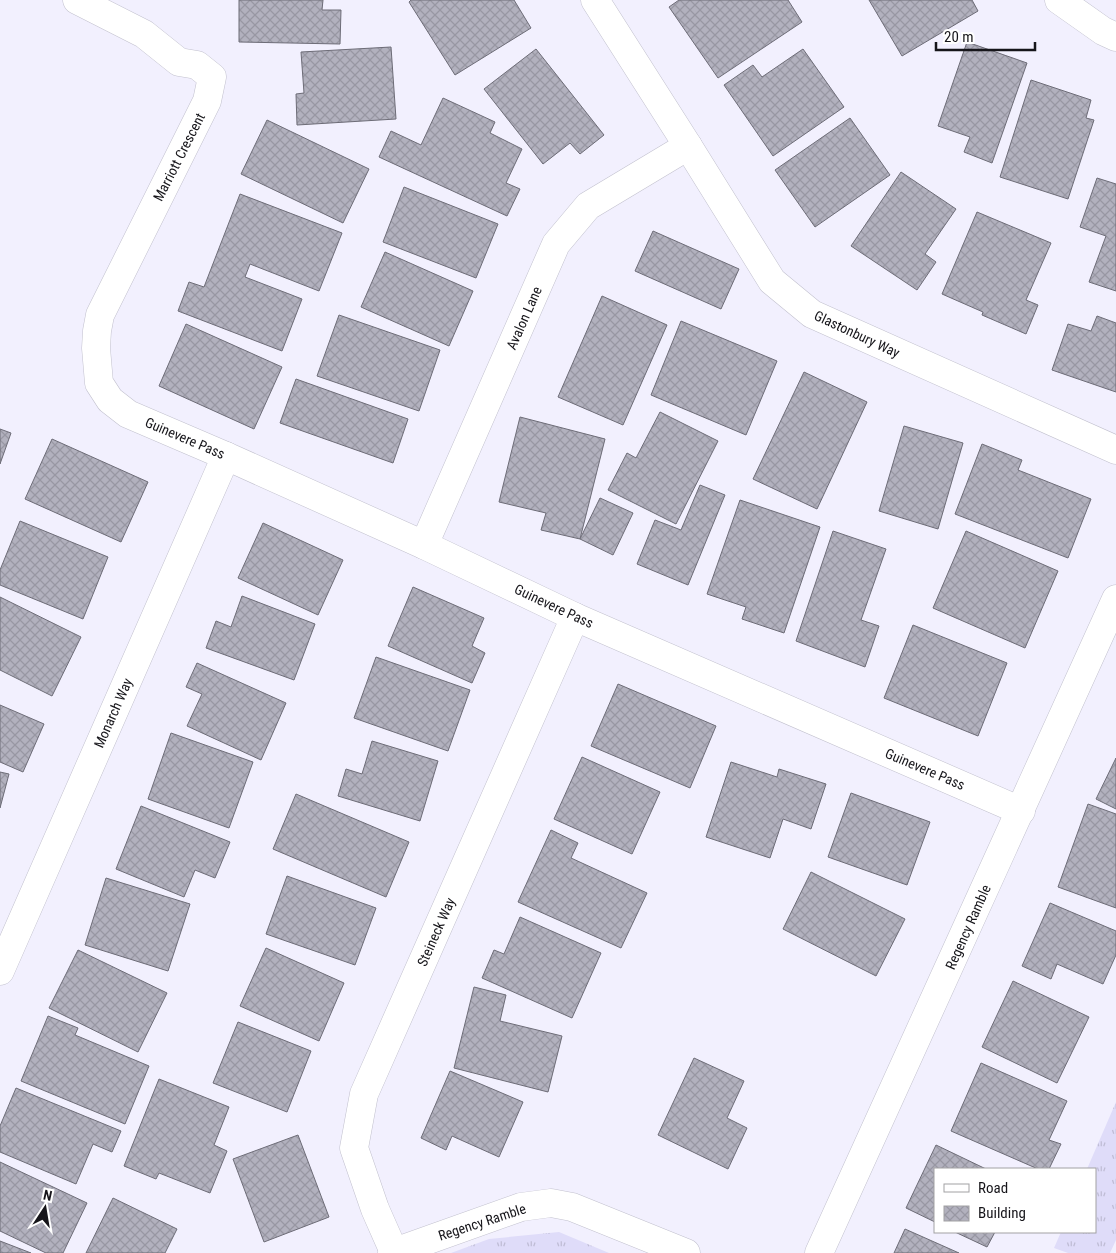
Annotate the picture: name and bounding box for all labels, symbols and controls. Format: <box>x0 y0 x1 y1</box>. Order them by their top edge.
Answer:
scale bar <box>936 20 1035 52</box>
text: 20 m <box>944 28 974 46</box>
street label: Marriott Crescent <box>150 110 208 204</box>
street label: Avalon Lane <box>503 284 545 352</box>
street label: Glastonbury Way <box>812 307 902 361</box>
street label: Guinevere Pass <box>143 414 227 462</box>
street label: Guinevere Pass <box>512 581 596 631</box>
street label: Monarch Way <box>91 676 136 750</box>
street label: Guinevere Pass <box>883 745 967 793</box>
street label: Regency Ramble <box>942 882 994 972</box>
street label: Steineck Way <box>414 895 458 969</box>
legend <box>934 1168 1096 1233</box>
text: Road <box>978 1179 1008 1197</box>
north arrow <box>20 1183 70 1233</box>
text: N <box>42 1187 54 1204</box>
street label: Regency Ramble <box>436 1200 528 1244</box>
text: Building <box>978 1204 1026 1222</box>

